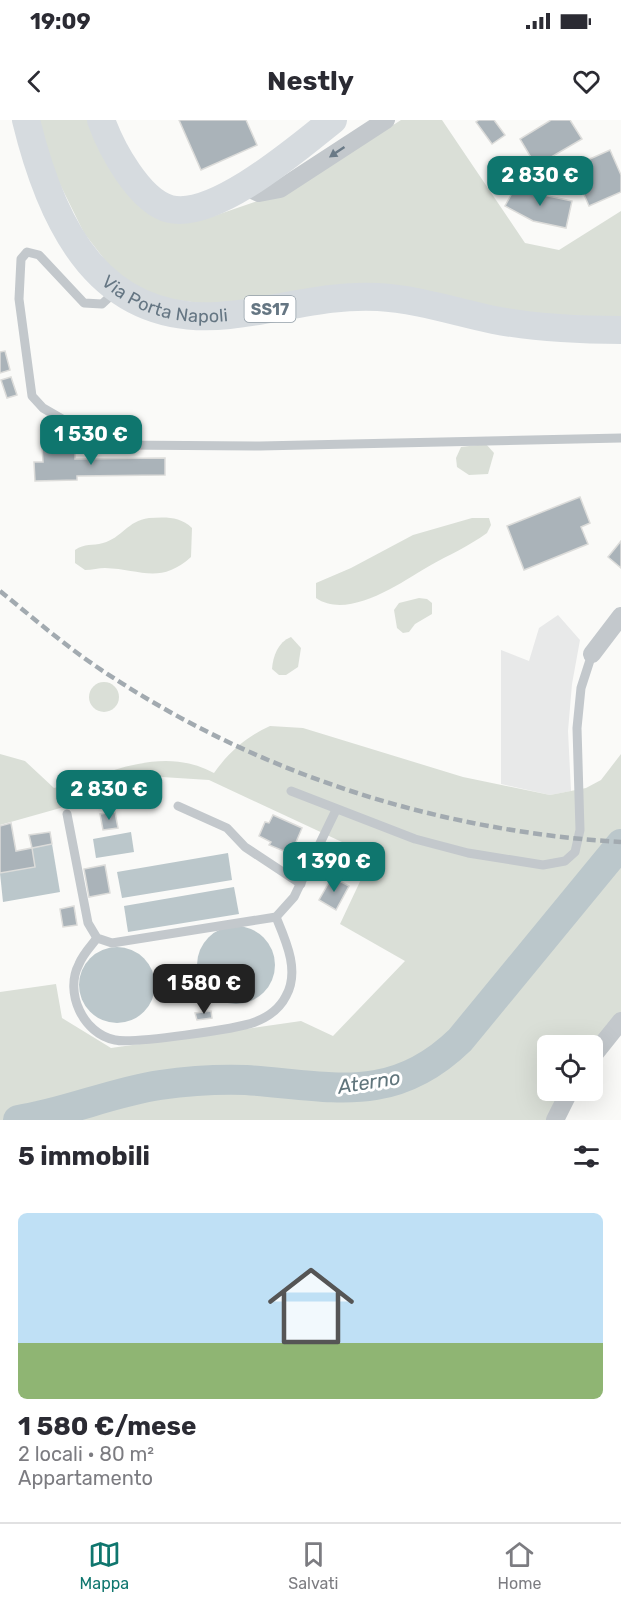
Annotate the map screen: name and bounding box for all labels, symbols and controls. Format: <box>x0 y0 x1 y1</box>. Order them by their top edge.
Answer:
text: 19:09 <box>30 8 91 35</box>
icon: back <box>18 65 51 98</box>
text: Nestly <box>267 65 354 97</box>
icon: heart <box>570 65 603 98</box>
one-way arrow <box>329 146 345 158</box>
pin: 2 830 € <box>485 156 595 207</box>
text: 2 830 € <box>501 163 579 187</box>
street label: Via Porta Napoli <box>97 270 229 327</box>
road number: SS17 <box>244 296 296 322</box>
pin: 1 530 € <box>36 415 146 466</box>
text: 1 530 € <box>54 422 128 446</box>
pin: 2 830 € <box>54 770 164 821</box>
text: 2 830 € <box>70 777 148 801</box>
pin: 1 390 € <box>279 842 389 893</box>
text: 1 390 € <box>297 849 371 873</box>
pin: 1 580 € <box>149 964 259 1015</box>
text: 1 580 € <box>167 971 241 995</box>
map controls <box>537 1035 603 1101</box>
button: locate <box>537 1035 603 1101</box>
water label: Aterno <box>335 1065 402 1099</box>
icon: filters <box>570 1140 603 1173</box>
text: 5 immobili <box>18 1141 150 1172</box>
icon: home <box>257 1252 365 1360</box>
text: 1 580 €/mese <box>18 1411 196 1442</box>
text: 2 locali · 80 m² <box>18 1442 154 1466</box>
text: Appartamento <box>18 1466 153 1490</box>
tab: Mappa <box>80 1538 129 1593</box>
tab: Salvati <box>288 1538 338 1593</box>
tab: Home <box>498 1538 541 1593</box>

